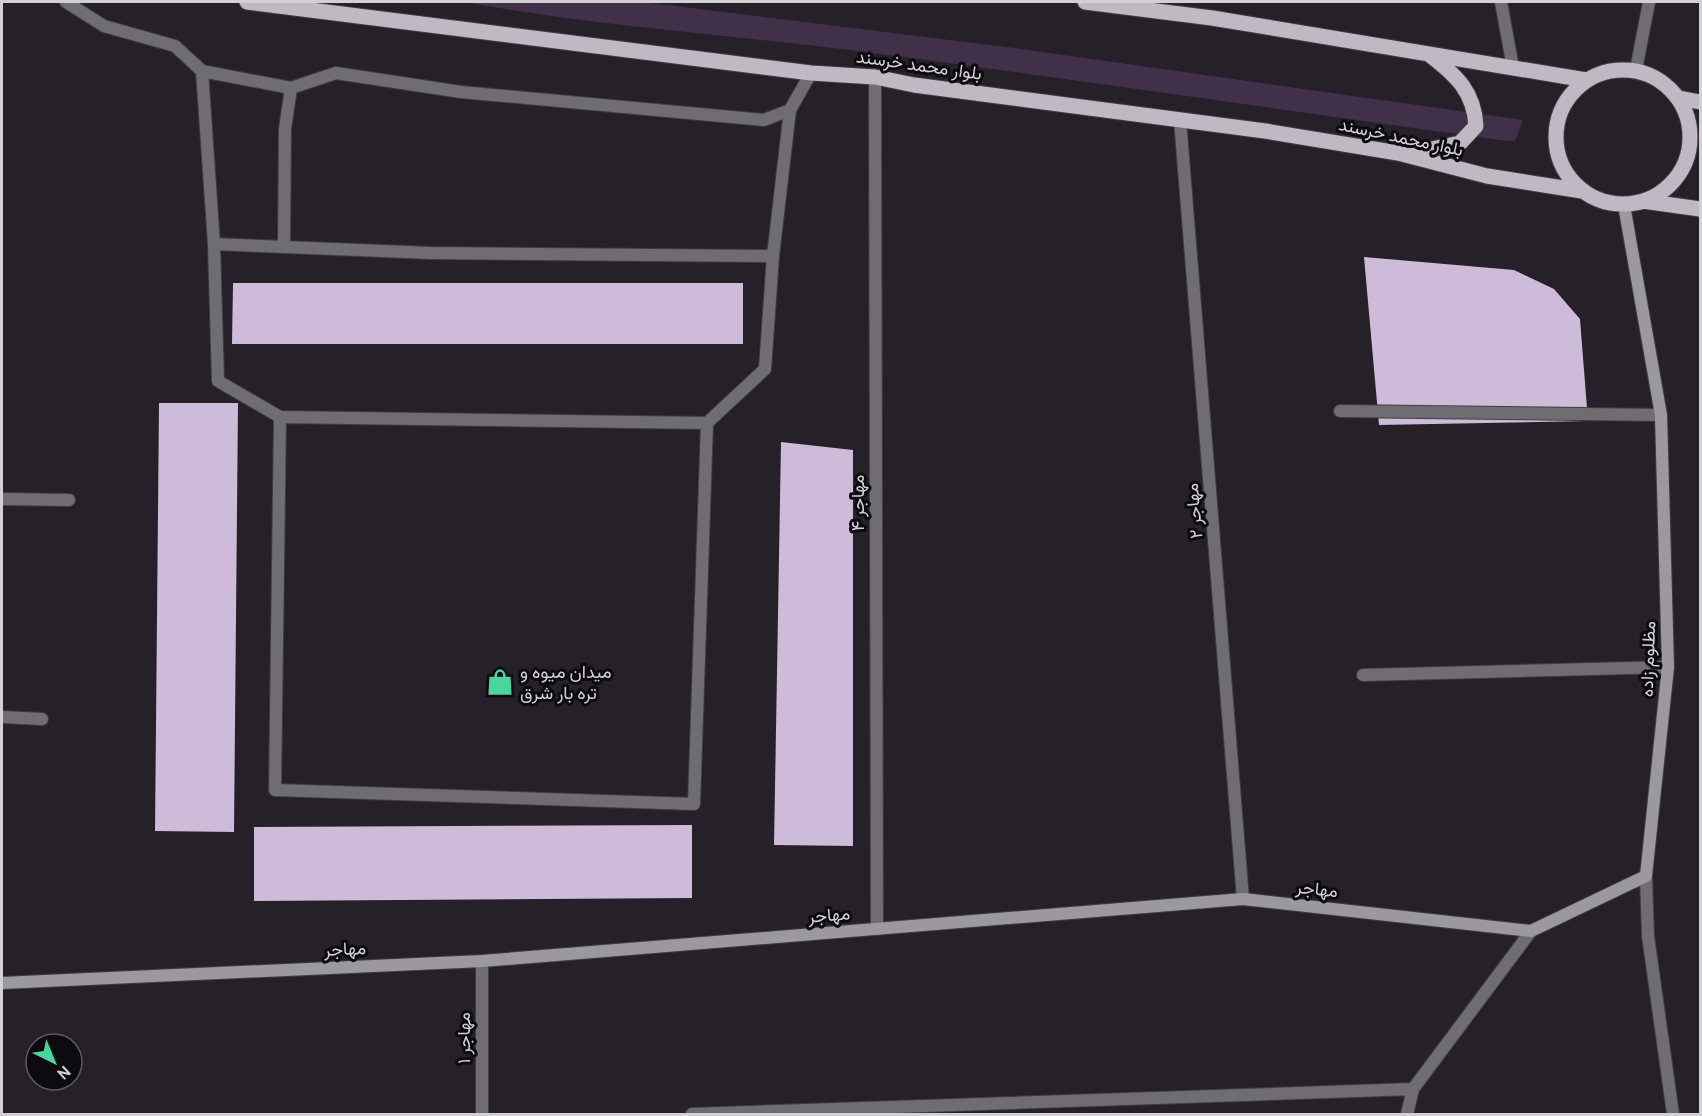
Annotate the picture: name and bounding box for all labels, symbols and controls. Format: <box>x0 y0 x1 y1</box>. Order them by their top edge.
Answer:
street label: بلوار محمد خرسند <box>855 45 983 85</box>
street label: بلوار محمد خرسند <box>1337 113 1465 161</box>
street label: مهاجر ۴ <box>847 475 869 531</box>
street label: مهاجر ۲ <box>1181 482 1207 540</box>
street label: مظلوم زاده <box>1636 620 1661 698</box>
place label: میدان میوه و تره بار شرق <box>520 661 612 704</box>
shop icon: میدان میوه و تره بار شرق <box>485 667 515 697</box>
street label: مهاجر <box>1294 876 1339 902</box>
street label: مهاجر <box>806 902 851 928</box>
street label: مهاجر <box>322 937 367 961</box>
street label: مهاجر ۱ <box>453 1012 475 1064</box>
north arrow <box>24 1032 84 1092</box>
text: N <box>53 1062 75 1083</box>

